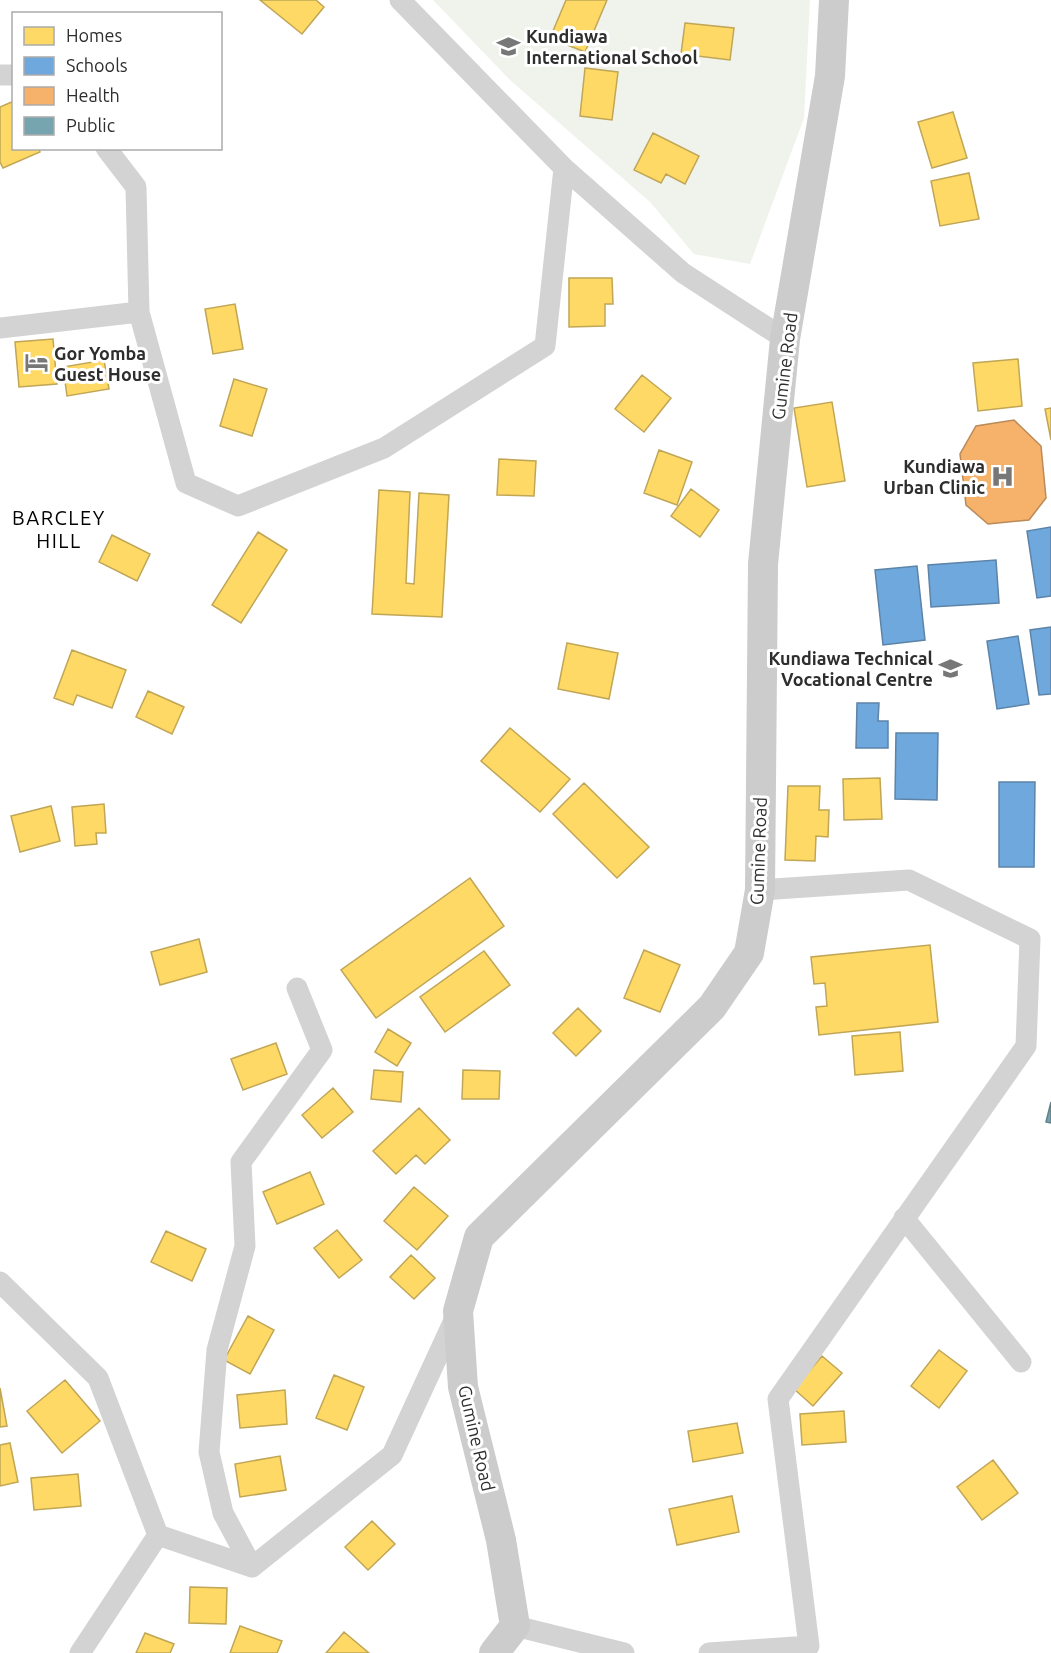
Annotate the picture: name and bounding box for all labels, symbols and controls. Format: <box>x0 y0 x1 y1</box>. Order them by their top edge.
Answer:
legend <box>12 12 222 150</box>
text: Homes <box>66 25 123 45</box>
place label: Kundiawa International School <box>526 26 698 67</box>
school or university icon: Kundiawa International School <box>495 33 521 59</box>
text: Schools <box>66 55 128 75</box>
text: Health <box>66 85 120 105</box>
text: Public <box>66 115 115 135</box>
street label: Gumine Road <box>767 311 801 421</box>
place label: Gor Yomba Guest House <box>54 343 161 384</box>
hotel icon: Gor Yomba Guest House <box>23 350 49 376</box>
place label: Kundiawa Urban Clinic <box>883 456 985 497</box>
hospital icon: Kundiawa Urban Clinic <box>990 463 1016 489</box>
district label: BARCLEY HILL <box>12 506 106 552</box>
place label: Kundiawa Technical Vocational Centre <box>768 648 934 689</box>
school or university icon: Kundiawa Technical Vocational Centre <box>938 655 964 681</box>
street label: Gumine Road <box>746 797 770 905</box>
street label: Gumine Road <box>455 1383 499 1493</box>

